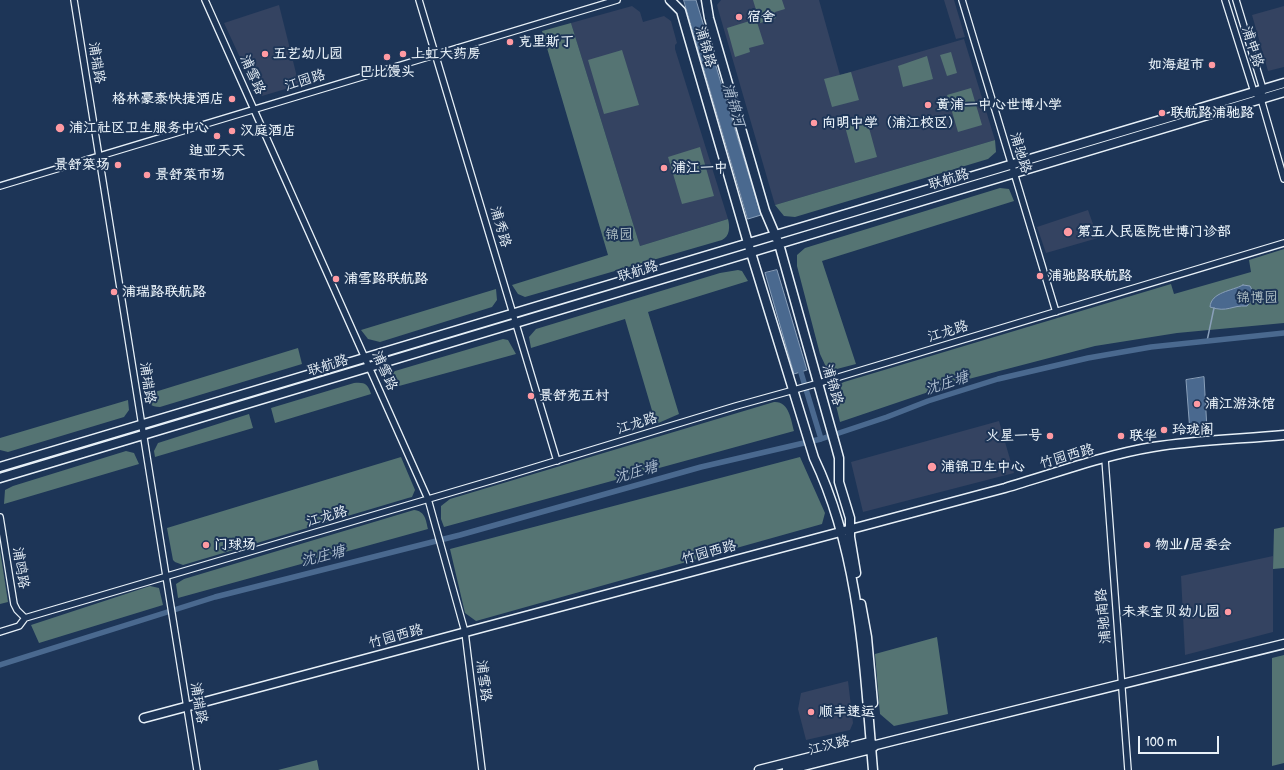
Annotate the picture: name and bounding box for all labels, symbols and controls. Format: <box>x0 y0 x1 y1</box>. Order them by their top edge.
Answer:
place label: 宿舍 <box>747 9 775 25</box>
marker: 宿舍 <box>734 12 744 22</box>
street label: 浦锦路 <box>691 24 719 70</box>
street label: 浦申路 <box>1238 24 1266 70</box>
place label: 克里斯丁 <box>518 34 574 50</box>
marker: 克里斯丁 <box>505 37 515 47</box>
street label: 浦瑞路 <box>84 41 108 85</box>
place label: 五艺幼儿园 <box>273 46 343 62</box>
place label: 上虹大药房 <box>411 46 481 62</box>
marker: 五艺幼儿园 <box>260 49 270 59</box>
marker: 上虹大药房 <box>398 49 408 59</box>
street label: 浦雪路 <box>236 52 268 98</box>
marker: 巴比馒头 <box>382 52 392 62</box>
place label: 如海超市 <box>1148 57 1204 73</box>
marker: 如海超市 <box>1207 60 1217 70</box>
place label: 巴比馒头 <box>359 64 415 80</box>
street label: 江园路 <box>282 67 328 95</box>
water label: 浦锦河 <box>718 81 748 129</box>
place label: 格林豪泰快捷酒店 <box>112 91 224 107</box>
marker: 格林豪泰快捷酒店 <box>227 94 237 104</box>
place label: 黄浦一中心世博小学 <box>936 97 1062 113</box>
marker: 黄浦一中心世博小学 <box>923 100 933 110</box>
place label: 联航路浦驰路 <box>1170 105 1254 121</box>
marker: 联航路浦驰路 <box>1157 108 1167 118</box>
place label: 向明中学（浦江校区） <box>822 115 962 131</box>
marker: 向明中学（浦江校区） <box>809 118 819 128</box>
place label: 浦江社区卫生服务中心 <box>69 120 209 136</box>
marker: 浦江社区卫生服务中心 <box>54 122 66 134</box>
place label: 汉庭酒店 <box>240 123 296 139</box>
marker: 汉庭酒店 <box>227 126 237 136</box>
street label: 浦驰路 <box>1006 130 1034 176</box>
marker: 迪亚天天 <box>212 131 222 141</box>
place label: 迪亚天天 <box>189 143 245 159</box>
place label: 景舒菜场 <box>54 157 110 173</box>
marker: 景舒菜场 <box>113 160 123 170</box>
place label: 浦江一中 <box>672 160 728 176</box>
marker: 浦江一中 <box>659 163 669 173</box>
street label: 联航路 <box>926 166 972 194</box>
place label: 景舒菜市场 <box>155 167 225 183</box>
marker: 景舒菜市场 <box>142 170 152 180</box>
street label: 浦秀路 <box>486 204 514 250</box>
place label: 第五人民医院世博门诊部 <box>1077 224 1231 240</box>
marker: 第五人民医院世博门诊部 <box>1062 226 1074 238</box>
park label: 锦园 <box>605 227 633 243</box>
street label: 联航路 <box>615 258 661 286</box>
place label: 浦驰路联航路 <box>1048 268 1132 284</box>
place label: 浦雪路联航路 <box>344 271 428 287</box>
marker: 浦驰路联航路 <box>1035 271 1045 281</box>
marker: 浦雪路联航路 <box>331 274 341 284</box>
place label: 浦瑞路联航路 <box>122 284 206 300</box>
marker: 浦瑞路联航路 <box>109 287 119 297</box>
park label: 锦博园 <box>1236 290 1278 306</box>
street label: 江龙路 <box>925 318 971 346</box>
street label: 浦雪路 <box>368 348 400 394</box>
street label: 联航路 <box>305 352 351 380</box>
street label: 浦瑞路 <box>136 361 158 405</box>
street label: 浦锦路 <box>818 362 846 408</box>
water label: 沈庄塘 <box>923 368 971 400</box>
place label: 景舒苑五村 <box>539 388 609 404</box>
marker: 景舒苑五村 <box>526 391 536 401</box>
place label: 浦江游泳馆 <box>1205 396 1275 412</box>
marker: 浦江游泳馆 <box>1192 399 1202 409</box>
street label: 江龙路 <box>614 410 660 438</box>
place label: 玲珑阁 <box>1172 422 1214 438</box>
marker: 玲珑阁 <box>1159 425 1169 435</box>
place label: 火星一号 <box>986 428 1042 444</box>
place label: 联华 <box>1129 428 1157 444</box>
marker: 火星一号 <box>1045 431 1055 441</box>
marker: 联华 <box>1116 431 1126 441</box>
street label: 竹园西路 <box>1038 441 1096 473</box>
water label: 沈庄塘 <box>612 458 660 488</box>
place label: 浦锦卫生中心 <box>941 459 1025 475</box>
marker: 浦锦卫生中心 <box>926 461 938 473</box>
street label: 江龙路 <box>304 503 350 531</box>
place label: 门球场 <box>214 537 256 553</box>
place label: 物业/居委会 <box>1155 537 1232 553</box>
street label: 竹园西路 <box>680 538 738 568</box>
marker: 门球场 <box>201 540 211 550</box>
marker: 物业/居委会 <box>1142 540 1152 550</box>
water label: 沈庄塘 <box>299 543 347 571</box>
street label: 浦鸥路 <box>8 546 32 590</box>
street label: 浦驰南路 <box>1093 587 1115 645</box>
place label: 未来宝贝幼儿园 <box>1122 604 1220 620</box>
marker: 未来宝贝幼儿园 <box>1223 607 1233 617</box>
street label: 竹园西路 <box>367 622 425 652</box>
street label: 浦雪路 <box>472 659 494 703</box>
street label: 浦瑞路 <box>186 681 210 725</box>
place label: 顺丰速运 <box>819 704 875 720</box>
marker: 顺丰速运 <box>806 707 816 717</box>
scale bar <box>1140 728 1221 754</box>
street label: 江汉路 <box>807 733 851 759</box>
text: 100 m <box>1145 735 1177 750</box>

